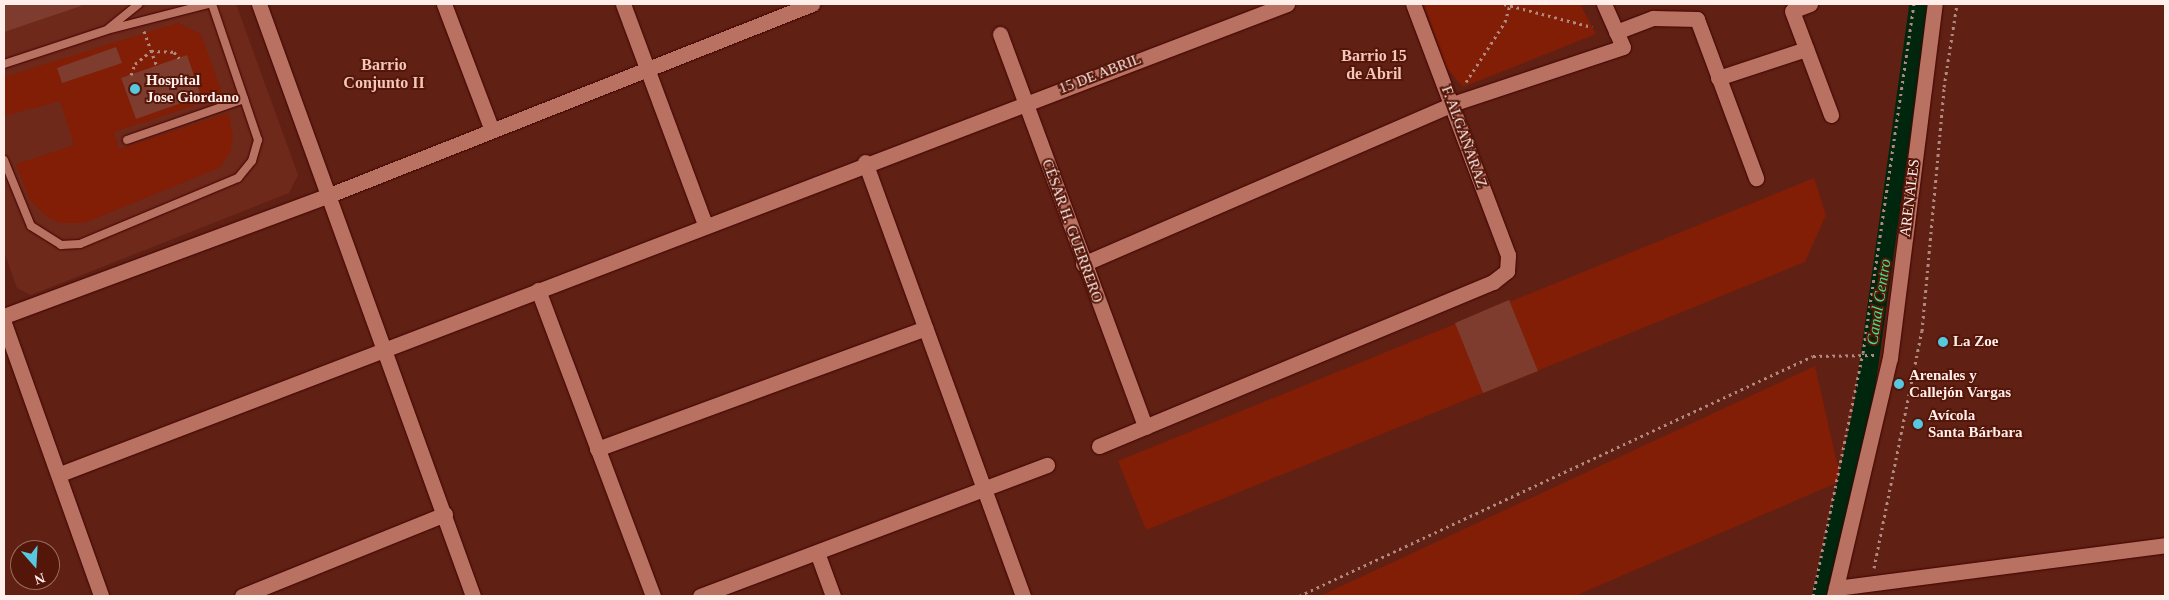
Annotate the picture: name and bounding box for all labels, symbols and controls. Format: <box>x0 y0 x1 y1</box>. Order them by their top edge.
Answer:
district label: Barrio 15 de Abril <box>1341 46 1407 84</box>
street label: 15 DE ABRIL <box>1056 50 1144 98</box>
district label: Barrio Conjunto II <box>343 55 425 93</box>
place label: Hospital Jose Giordano <box>146 71 239 106</box>
marker: Hospital Jose Giordano <box>128 82 142 96</box>
street label: F. ALGAÑARAZ <box>1437 83 1491 191</box>
street label: CÉSAR H. GUERRERO <box>1038 157 1106 305</box>
street label: ARENALES <box>1896 158 1924 238</box>
water label: Canal Centro <box>1863 258 1895 346</box>
place label: La Zoe <box>1953 333 1998 351</box>
marker: La Zoe <box>1937 336 1949 348</box>
place label: Arenales y Callejón Vargas <box>1909 366 2011 401</box>
marker: Arenales y Callejón Vargas <box>1893 378 1905 390</box>
place label: Avícola Santa Bárbara <box>1928 406 2023 441</box>
marker: Avícola Santa Bárbara <box>1912 418 1924 430</box>
north arrow <box>10 540 60 590</box>
text: N <box>32 570 47 587</box>

